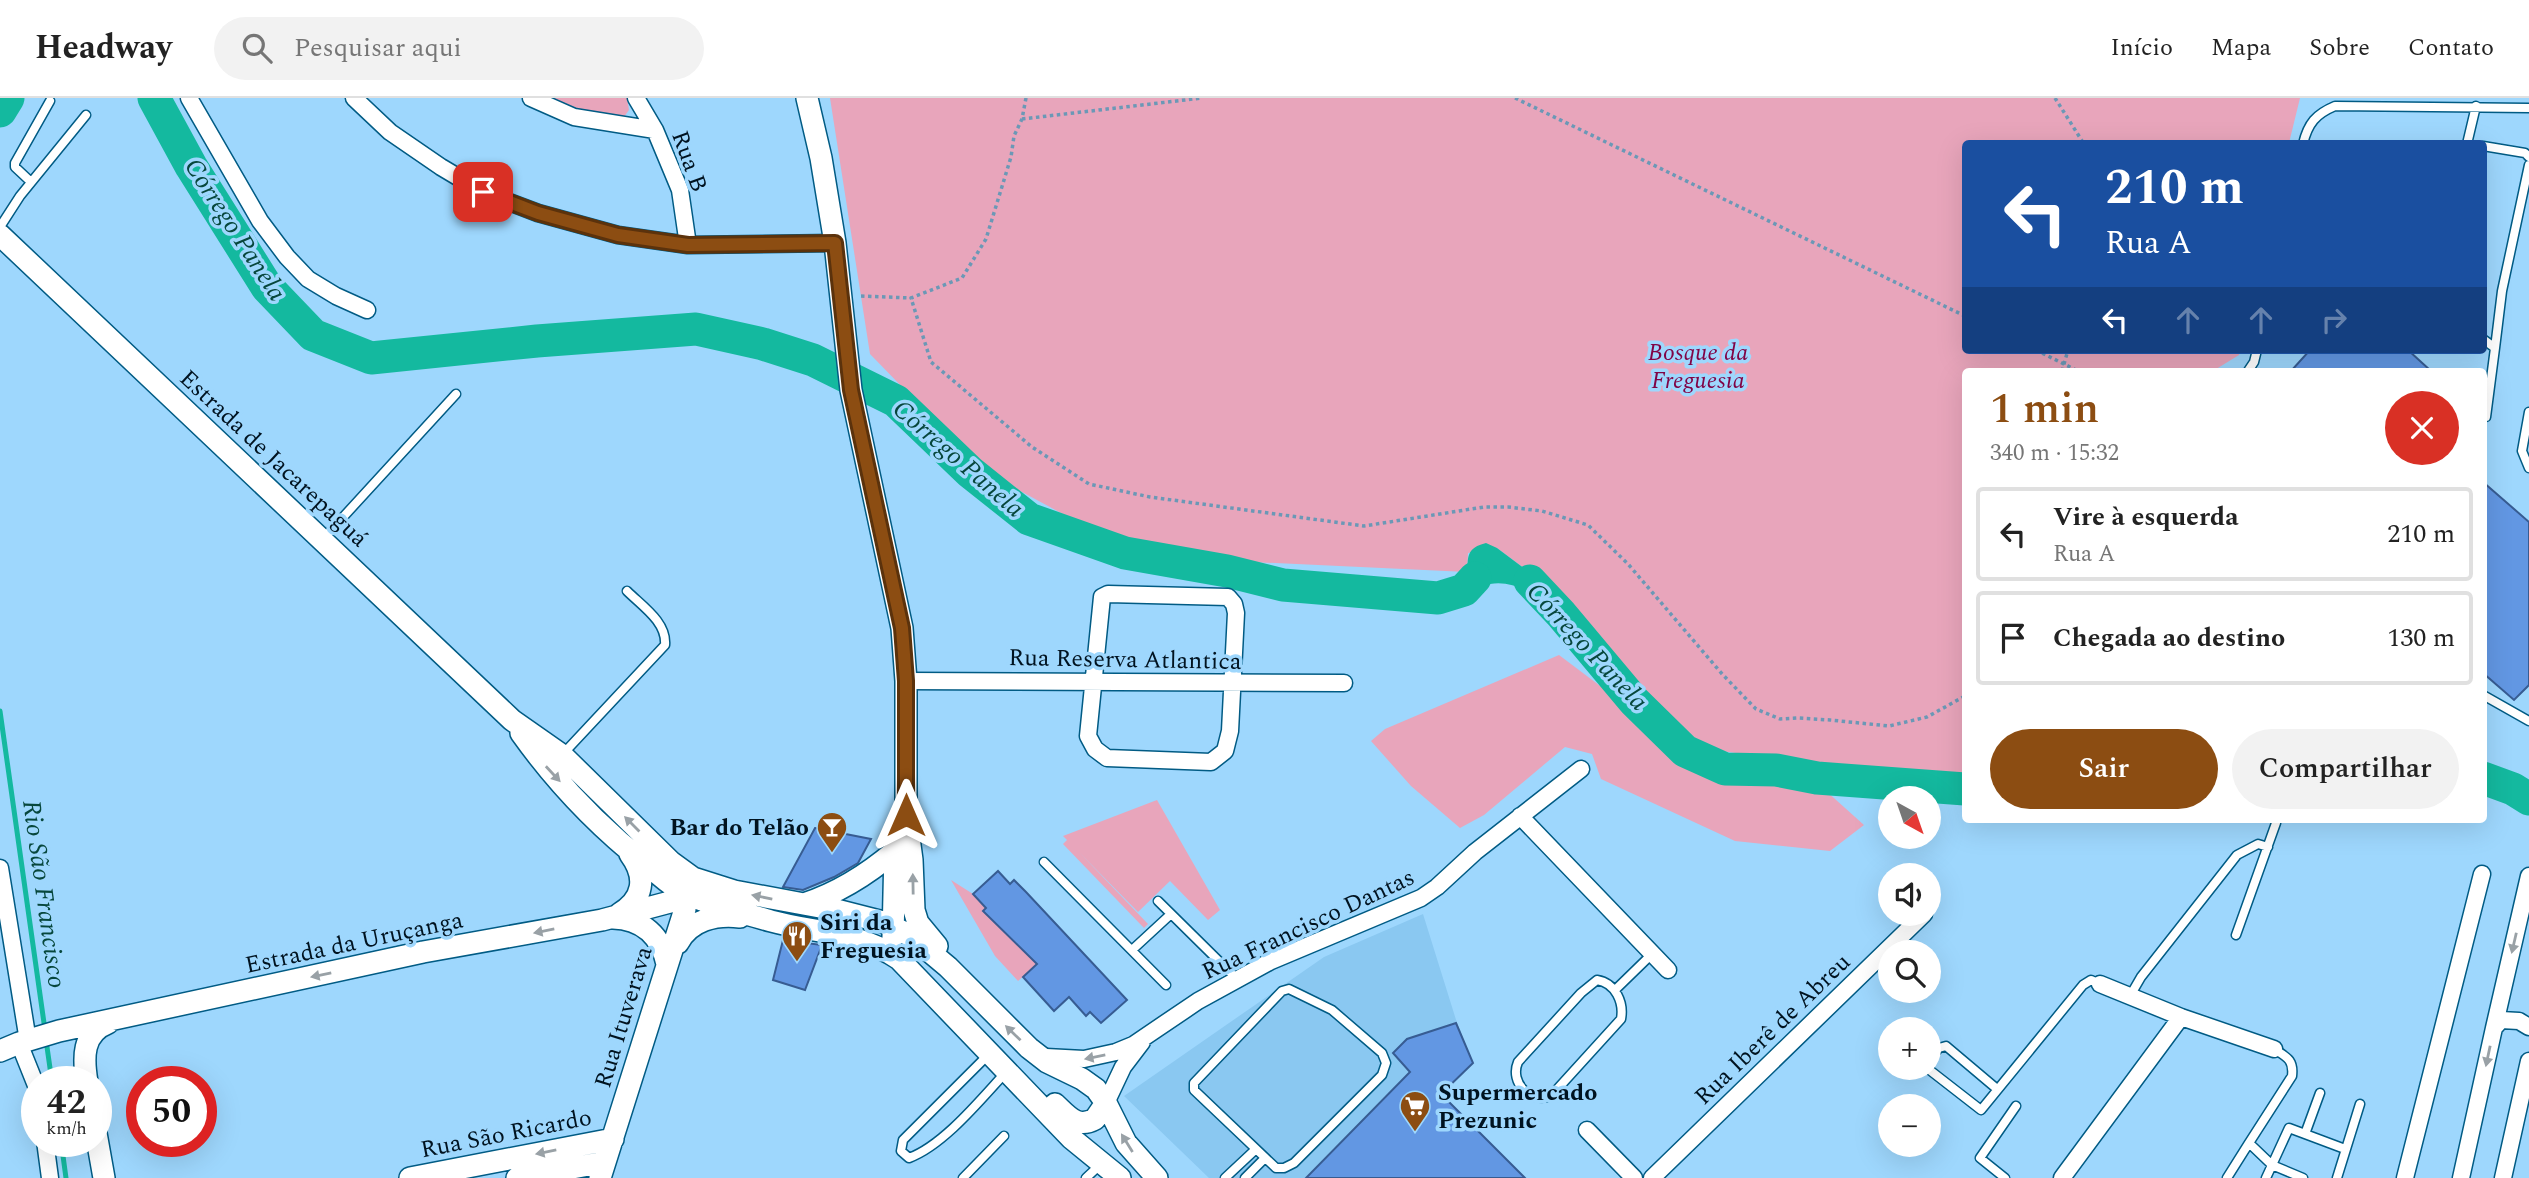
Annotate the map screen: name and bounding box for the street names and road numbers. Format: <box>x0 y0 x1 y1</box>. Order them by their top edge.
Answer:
street label: Rua B <box>661 126 717 197</box>
street label: Estrada de Jacarepaguá <box>171 361 376 556</box>
street label: Rua Reserva Atlantica <box>1008 640 1242 680</box>
street label: Rua Francisco Dantas <box>1196 860 1421 990</box>
street label: Estrada da Uruçanga <box>242 902 467 984</box>
street label: Rua Ituverava <box>585 942 663 1092</box>
street label: Rua Iberê de Abreu <box>1686 945 1859 1114</box>
street label: Rua São Ricardo <box>418 1100 595 1168</box>

